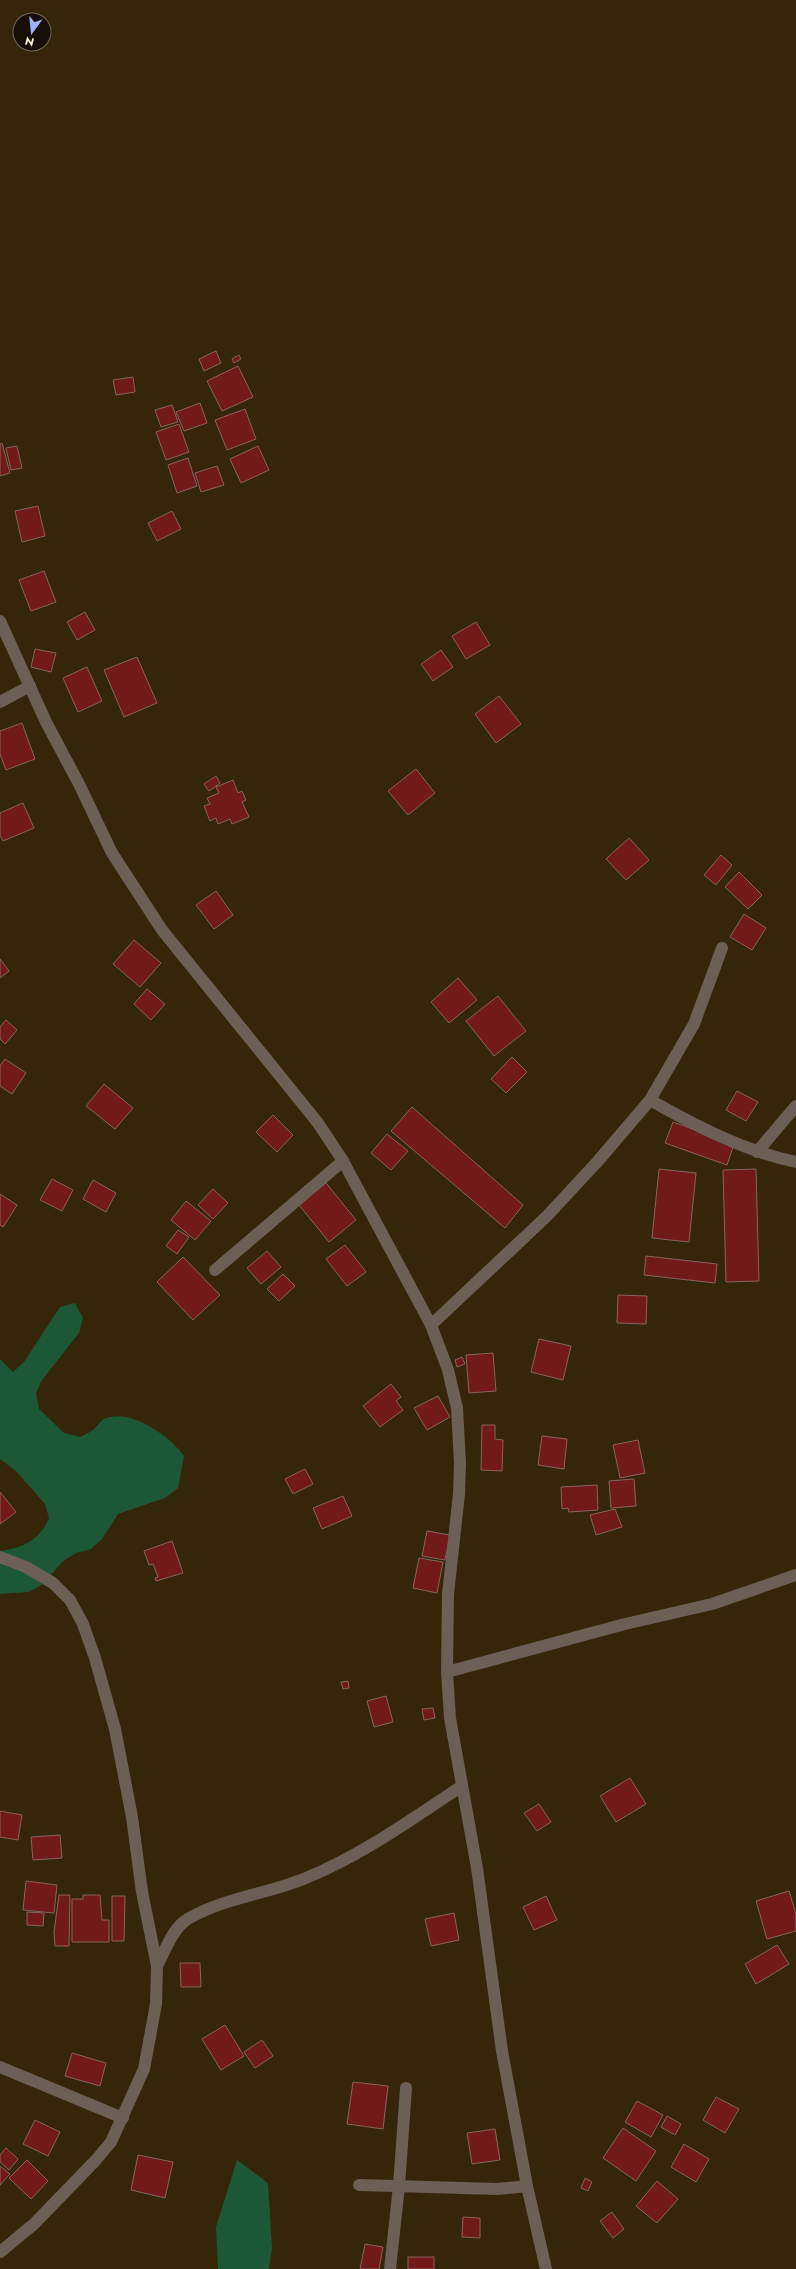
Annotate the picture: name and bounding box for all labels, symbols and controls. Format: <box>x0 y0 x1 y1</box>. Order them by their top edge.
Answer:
north arrow <box>12 12 52 52</box>
text: N <box>23 33 36 51</box>

